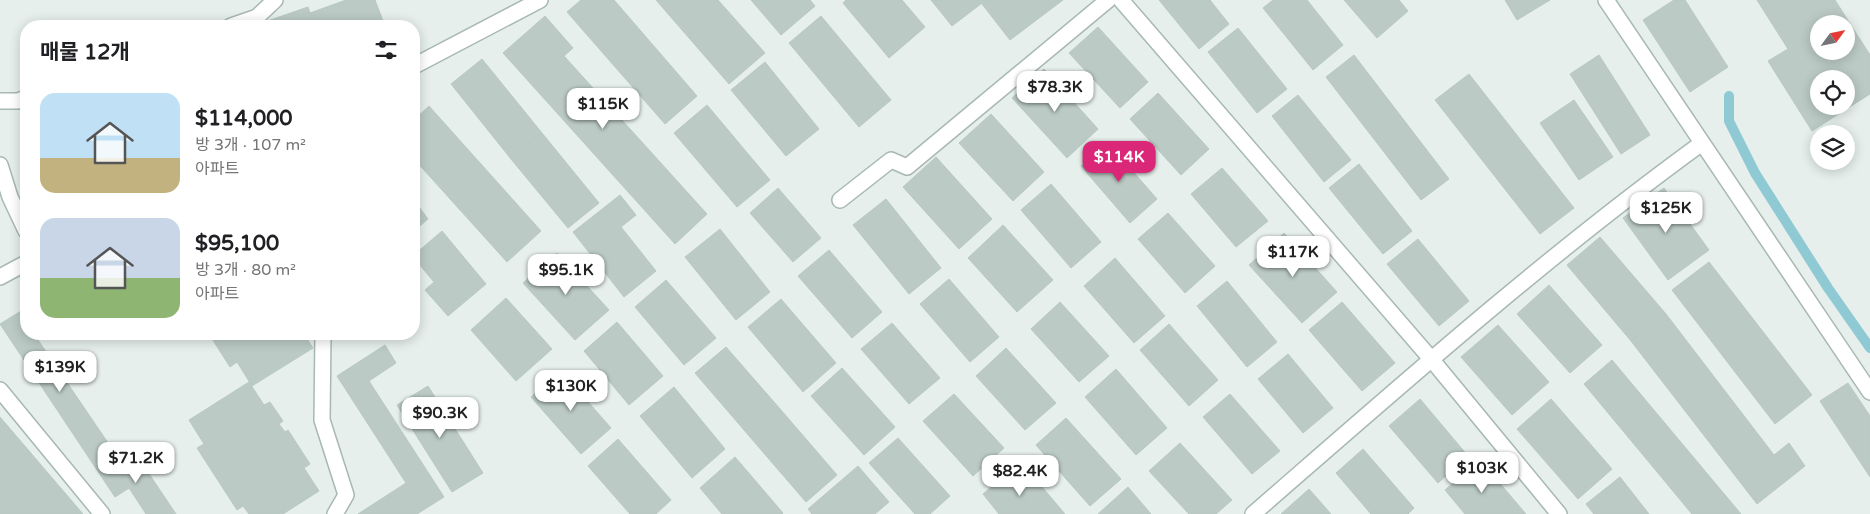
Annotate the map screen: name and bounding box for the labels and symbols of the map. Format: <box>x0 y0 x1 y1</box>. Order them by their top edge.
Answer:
north arrow <box>1810 15 1855 60</box>
pin: $78.3K <box>1014 70 1096 113</box>
pin: $115K <box>568 88 638 130</box>
pin: $114K <box>1084 140 1154 183</box>
pin: $125K <box>1631 192 1701 234</box>
pin: $117K <box>1258 236 1328 278</box>
pin: $95.1K <box>525 254 607 296</box>
pin: $139K <box>25 350 95 393</box>
pin: $130K <box>536 370 606 412</box>
pin: $90.3K <box>399 396 481 439</box>
pin: $71.2K <box>95 442 177 484</box>
pin: $103K <box>1447 452 1517 494</box>
pin: $82.4K <box>979 454 1061 497</box>

